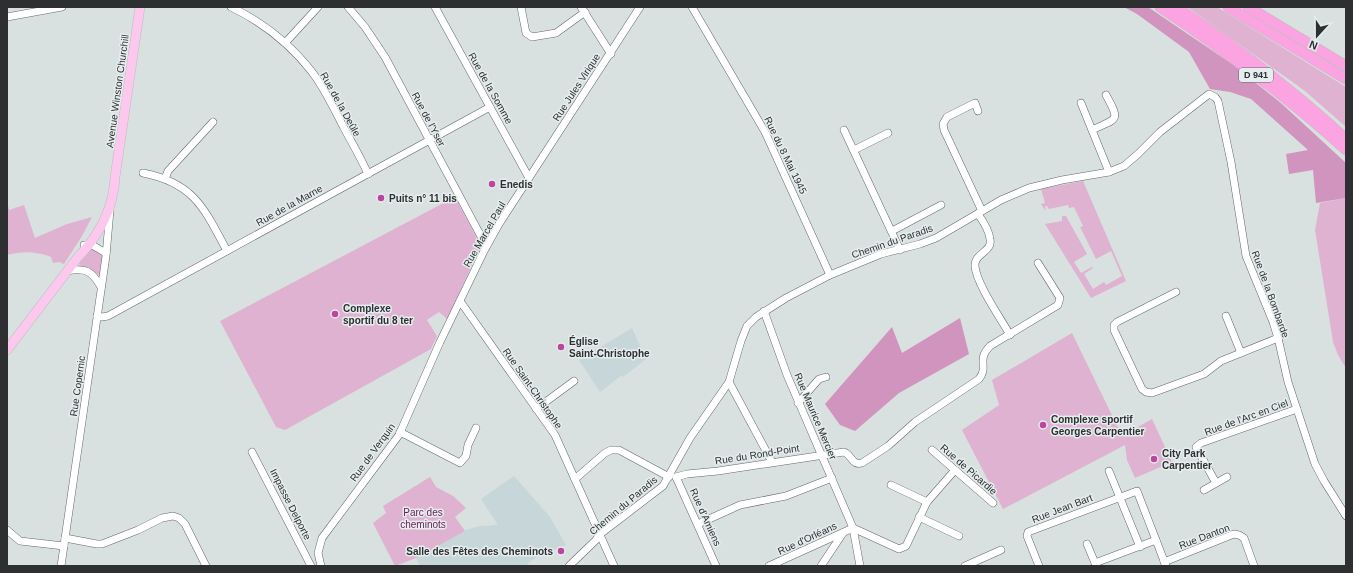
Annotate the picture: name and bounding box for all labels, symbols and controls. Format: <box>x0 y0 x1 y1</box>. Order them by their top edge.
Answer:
north arrow <box>1297 16 1337 56</box>
street label: Avenue Winston Churchill <box>104 34 131 148</box>
text: N <box>1308 38 1319 52</box>
street label: Rue de la Somme <box>466 51 515 126</box>
street label: Rue Jules Virique <box>551 51 603 123</box>
road number: D 941 <box>1239 68 1273 82</box>
street label: Rue de la Deûle <box>318 70 363 139</box>
street label: Rue de l'Yser <box>410 90 448 149</box>
street label: Rue du 8 Mai 1945 <box>762 115 809 196</box>
marker: Enedis <box>487 179 497 189</box>
place label: Enedis <box>500 179 533 190</box>
street label: Rue de la Marne <box>254 182 325 228</box>
marker: Puits n° 11 bis <box>376 193 386 203</box>
place label: Puits n° 11 bis <box>389 193 457 204</box>
street label: Rue Marcel Paul <box>461 199 508 269</box>
street label: Chemin du Paradis <box>850 222 934 261</box>
street label: Rue de la Bombarde <box>1250 249 1292 340</box>
place label: Complexe sportif du 8 ter <box>343 303 413 326</box>
marker: Complexe sportif du 8 ter <box>330 309 340 319</box>
place label: Église Saint-Christophe <box>569 335 650 359</box>
marker: Église Saint-Christophe <box>556 342 566 352</box>
street label: Rue Saint-Christophe <box>501 346 565 431</box>
street label: Rue Copernic <box>68 355 87 417</box>
street label: Rue Maurice Mercier <box>792 371 839 462</box>
street label: Rue de l'Arc en Ciel <box>1203 397 1289 438</box>
place label: Complexe sportif Georges Carpentier <box>1051 414 1144 437</box>
marker: Complexe sportif Georges Carpentier <box>1038 420 1048 430</box>
street label: Rue de Verquin <box>348 421 397 483</box>
street label: Rue du Rond-Point <box>714 442 800 467</box>
street label: Rue de Picardie <box>938 442 999 497</box>
place label: City Park Carpentier <box>1162 448 1212 471</box>
marker: City Park Carpentier <box>1149 454 1159 464</box>
street label: Impasse Delporte <box>268 467 313 542</box>
street label: Chemin du Paradis <box>587 474 659 537</box>
street label: Rue d'Amiens <box>688 487 723 548</box>
street label: Rue Jean Bart <box>1030 492 1094 525</box>
park label: Parc des cheminots <box>400 507 446 530</box>
street label: Rue d'Orléans <box>776 520 838 557</box>
street label: Rue Danton <box>1177 522 1231 551</box>
place label: Salle des Fêtes des Cheminots <box>406 546 553 557</box>
marker: Salle des Fêtes des Cheminots <box>556 546 566 556</box>

